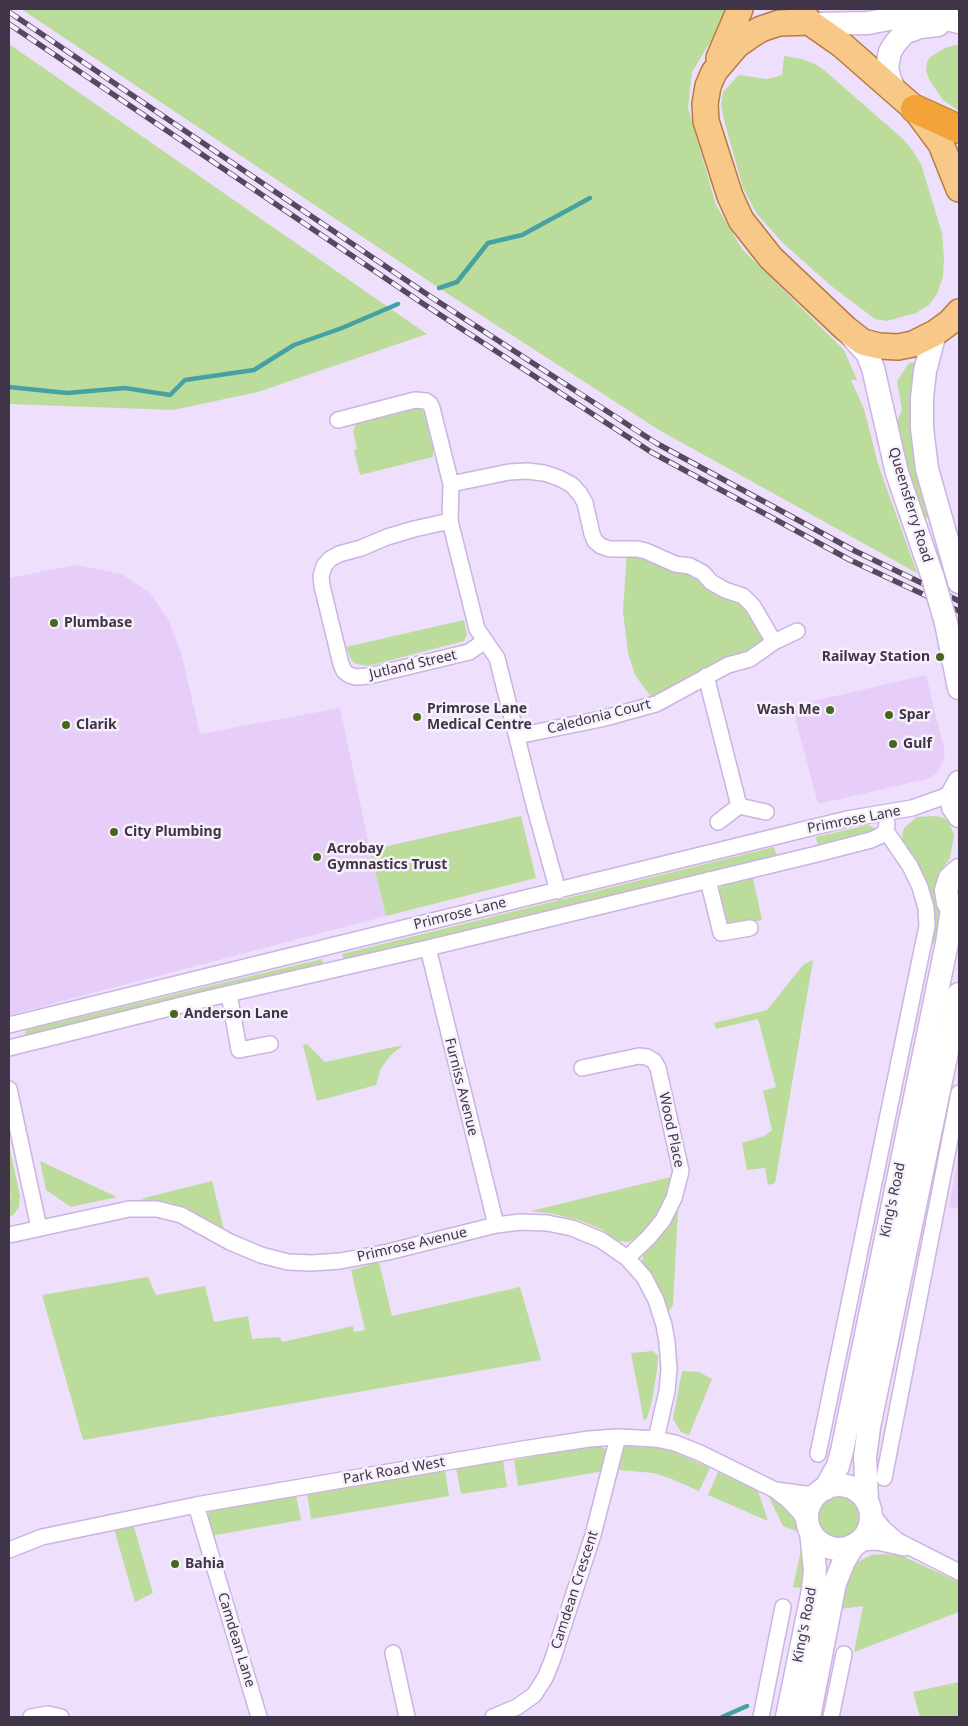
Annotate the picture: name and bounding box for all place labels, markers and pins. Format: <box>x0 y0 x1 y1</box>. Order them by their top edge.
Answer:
place label: Plumbase <box>64 615 132 631</box>
marker: Plumbase <box>48 617 60 629</box>
place label: Railway Station <box>822 649 930 665</box>
marker: Railway Station <box>934 651 946 663</box>
place label: Primrose Lane Medical Centre <box>427 701 532 734</box>
place label: Wash Me <box>757 702 820 718</box>
marker: Wash Me <box>824 704 836 716</box>
place label: Spar <box>899 707 930 723</box>
marker: Spar <box>883 709 895 721</box>
marker: Primrose Lane Medical Centre <box>411 711 423 723</box>
place label: Clarik <box>76 717 117 733</box>
marker: Clarik <box>60 719 72 731</box>
place label: Gulf <box>903 736 932 752</box>
marker: Gulf <box>887 738 899 750</box>
place label: City Plumbing <box>124 824 221 840</box>
marker: City Plumbing <box>108 826 120 838</box>
place label: Acrobay Gymnastics Trust <box>327 841 447 874</box>
marker: Acrobay Gymnastics Trust <box>311 851 323 863</box>
place label: Anderson Lane <box>184 1006 288 1022</box>
marker: Anderson Lane <box>168 1008 180 1020</box>
place label: Bahia <box>185 1556 224 1572</box>
marker: Bahia <box>169 1558 181 1570</box>

